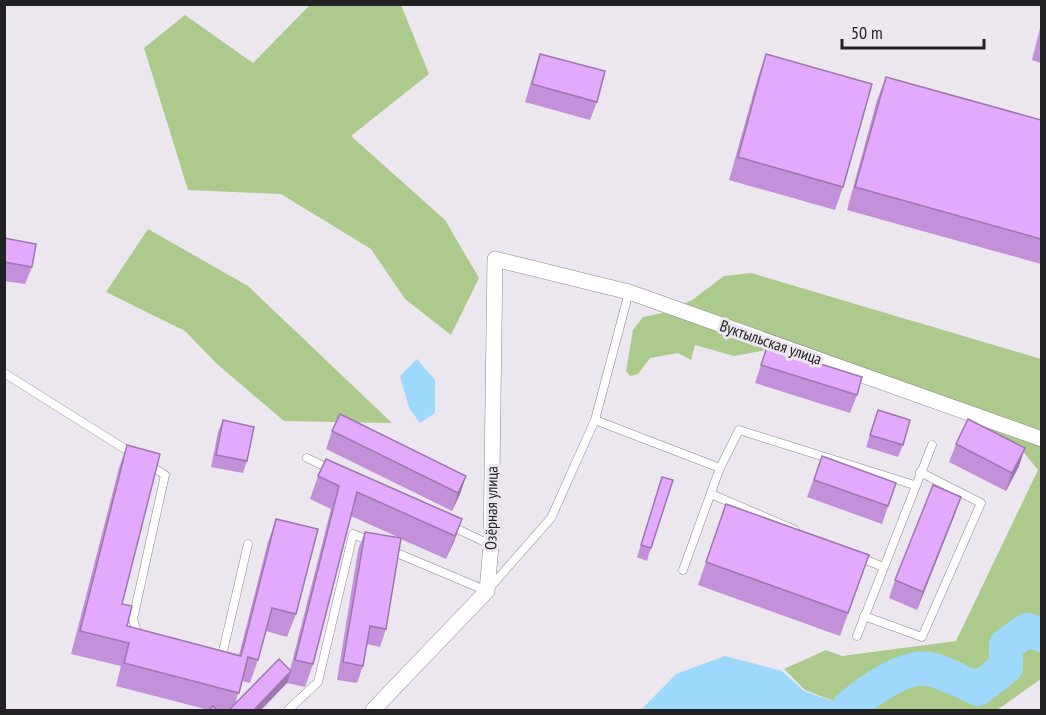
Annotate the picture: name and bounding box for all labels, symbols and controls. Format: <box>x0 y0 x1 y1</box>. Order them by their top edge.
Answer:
scale bar <box>842 12 984 50</box>
text: 50 m <box>851 21 883 44</box>
street label: Вуктыльская улица <box>717 315 825 369</box>
street label: Озёрная улица <box>480 466 502 550</box>

